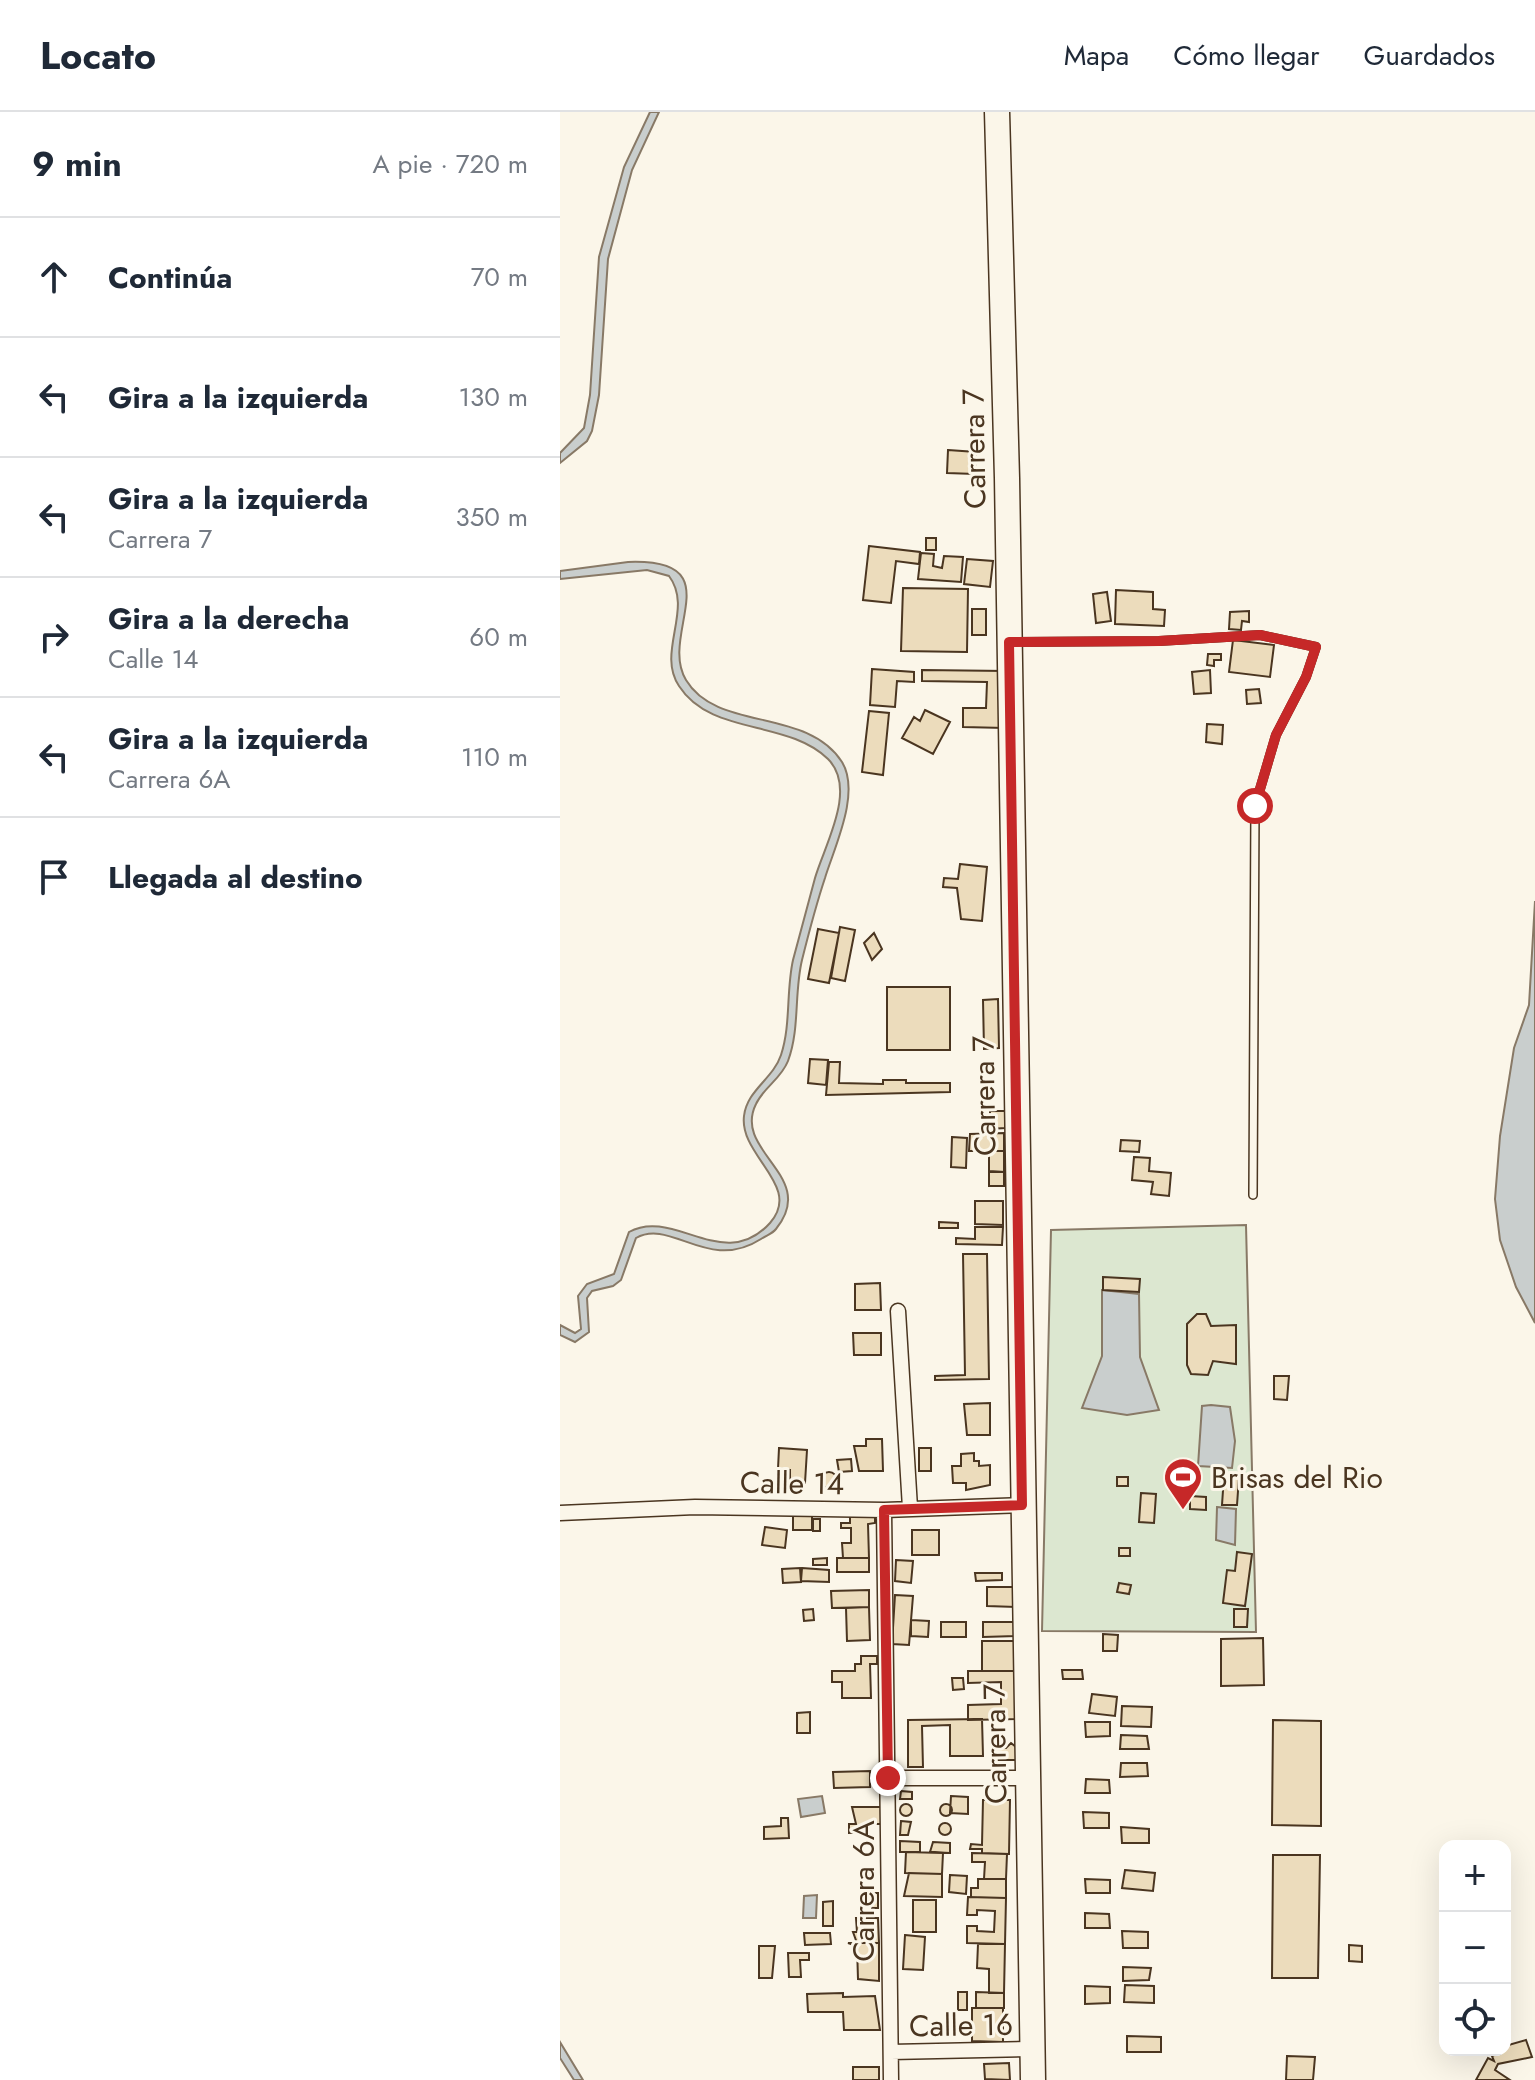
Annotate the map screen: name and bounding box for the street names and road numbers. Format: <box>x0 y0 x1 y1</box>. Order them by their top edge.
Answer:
street label: Carrera 7 <box>951 388 997 509</box>
street label: Carrera 7 <box>961 1035 1007 1156</box>
street label: Calle 14 <box>740 1461 844 1505</box>
street label: Carrera 7 <box>972 1683 1018 1804</box>
street label: Carrera 6A <box>842 1820 885 1962</box>
street label: Calle 16 <box>909 2003 1013 2047</box>

